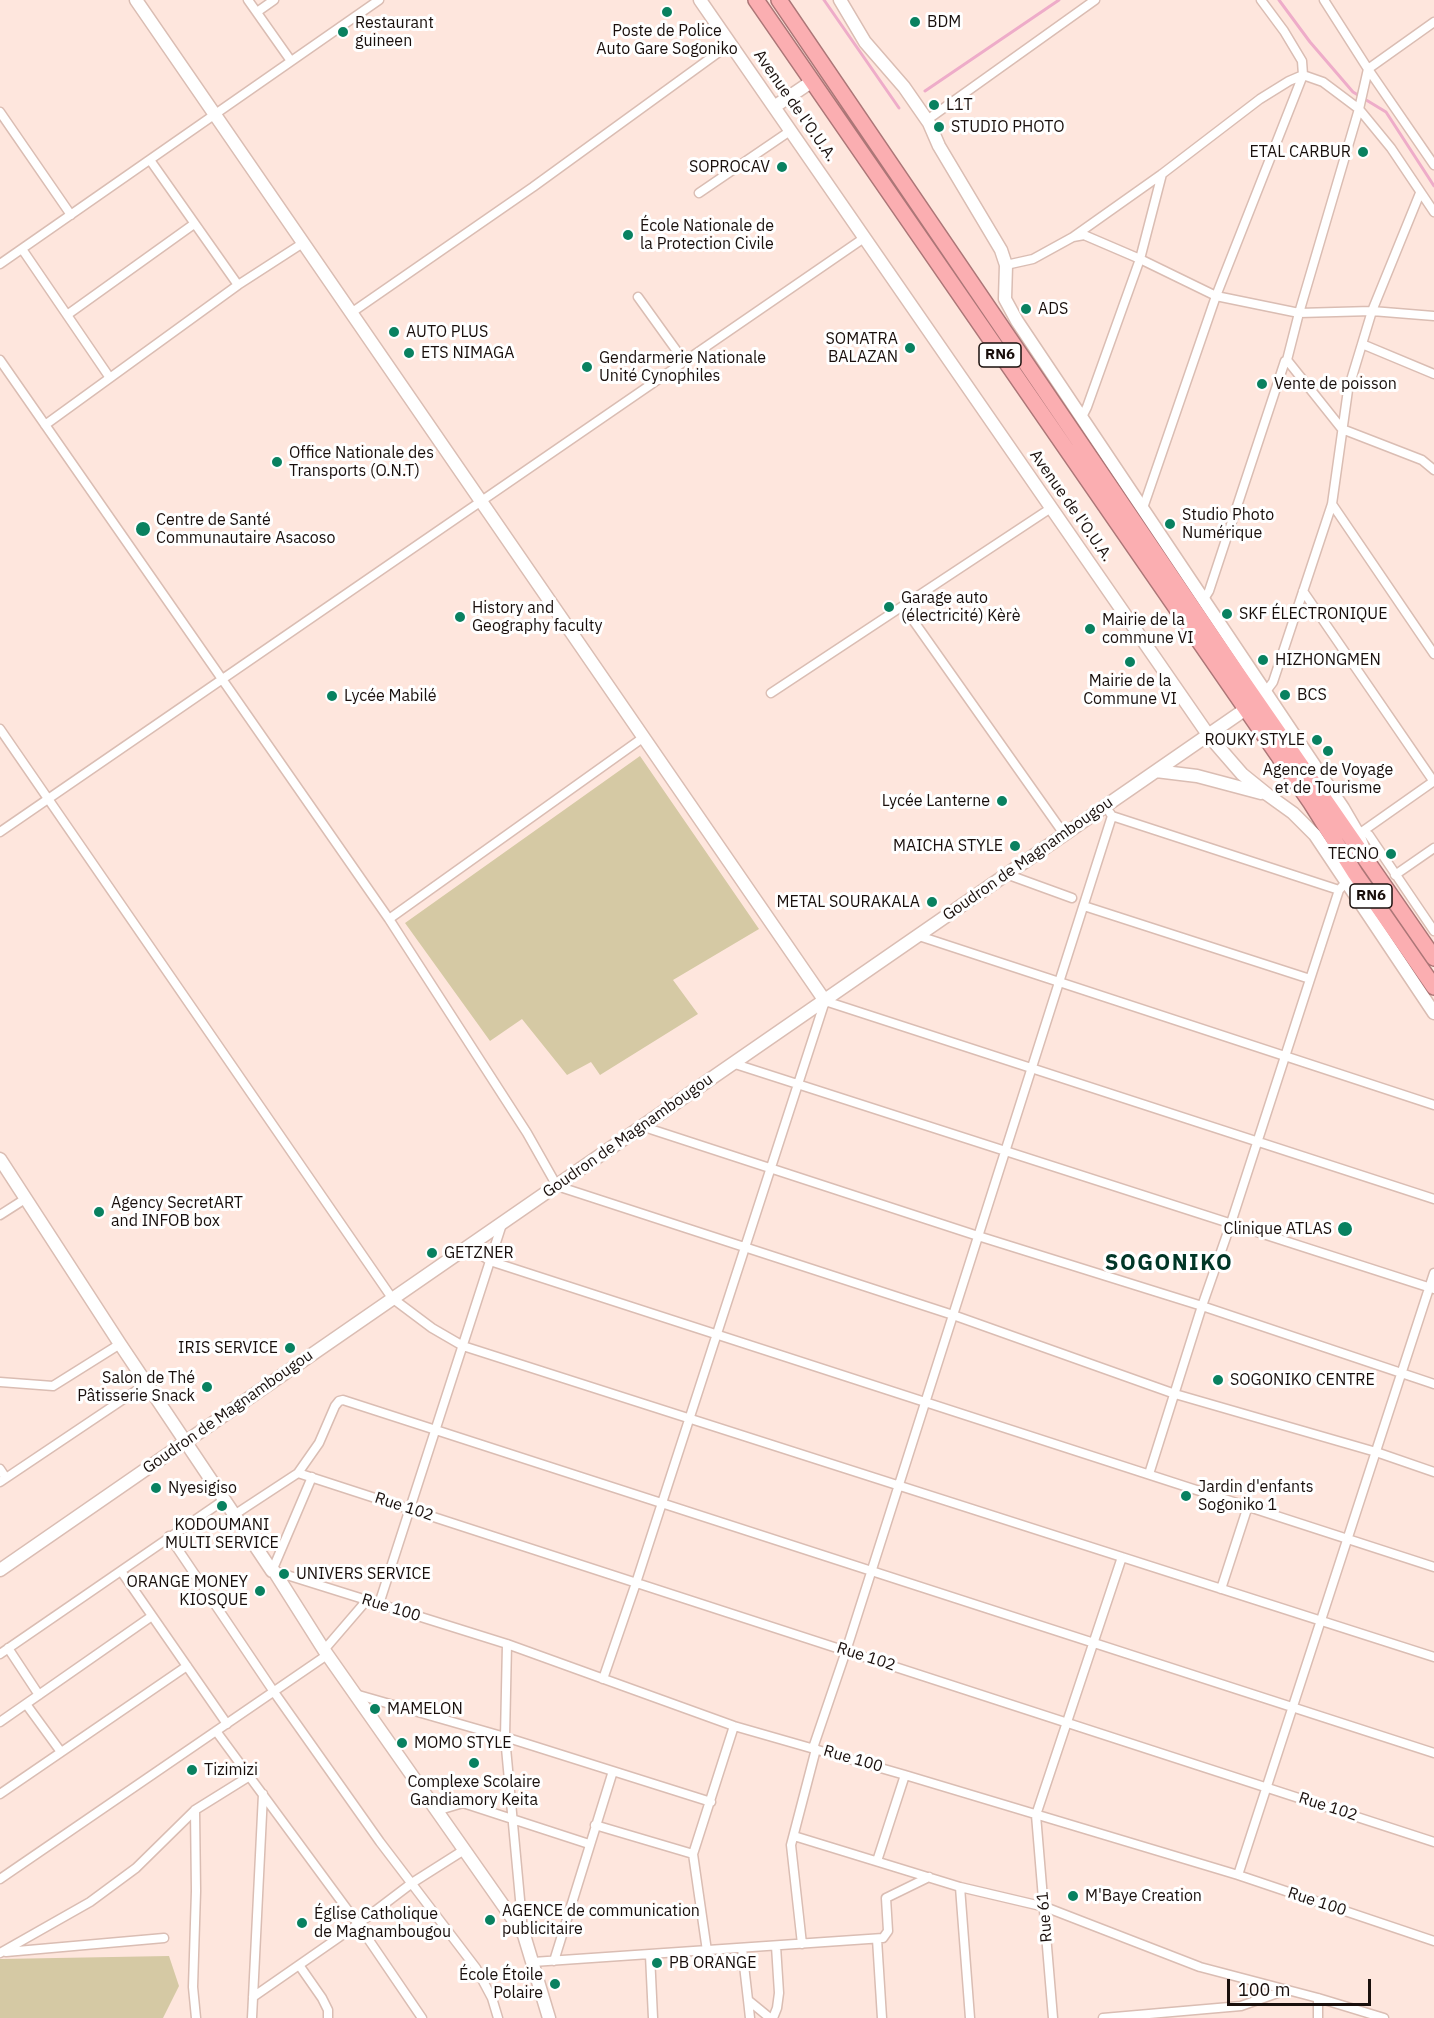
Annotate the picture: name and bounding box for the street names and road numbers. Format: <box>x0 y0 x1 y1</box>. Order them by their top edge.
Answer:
street label: Avenue de l'O.U.A. <box>749 46 841 166</box>
road number: RN6 <box>979 343 1021 367</box>
street label: Avenue de l'O.U.A. <box>1025 446 1117 566</box>
street label: Goudron de Magnambougou <box>939 793 1117 925</box>
road number: RN6 <box>1350 884 1392 908</box>
street label: Goudron de Magnambougou <box>539 1070 717 1202</box>
street label: Goudron de Magnambougou <box>139 1346 317 1478</box>
street label: Rue 102 <box>372 1488 436 1526</box>
street label: Rue 100 <box>359 1590 423 1626</box>
street label: Rue 102 <box>834 1638 898 1676</box>
street label: Rue 100 <box>821 1741 885 1777</box>
street label: Rue 102 <box>1296 1788 1360 1826</box>
street label: Rue 100 <box>1285 1883 1349 1921</box>
street label: Rue 61 <box>1033 1891 1057 1943</box>

